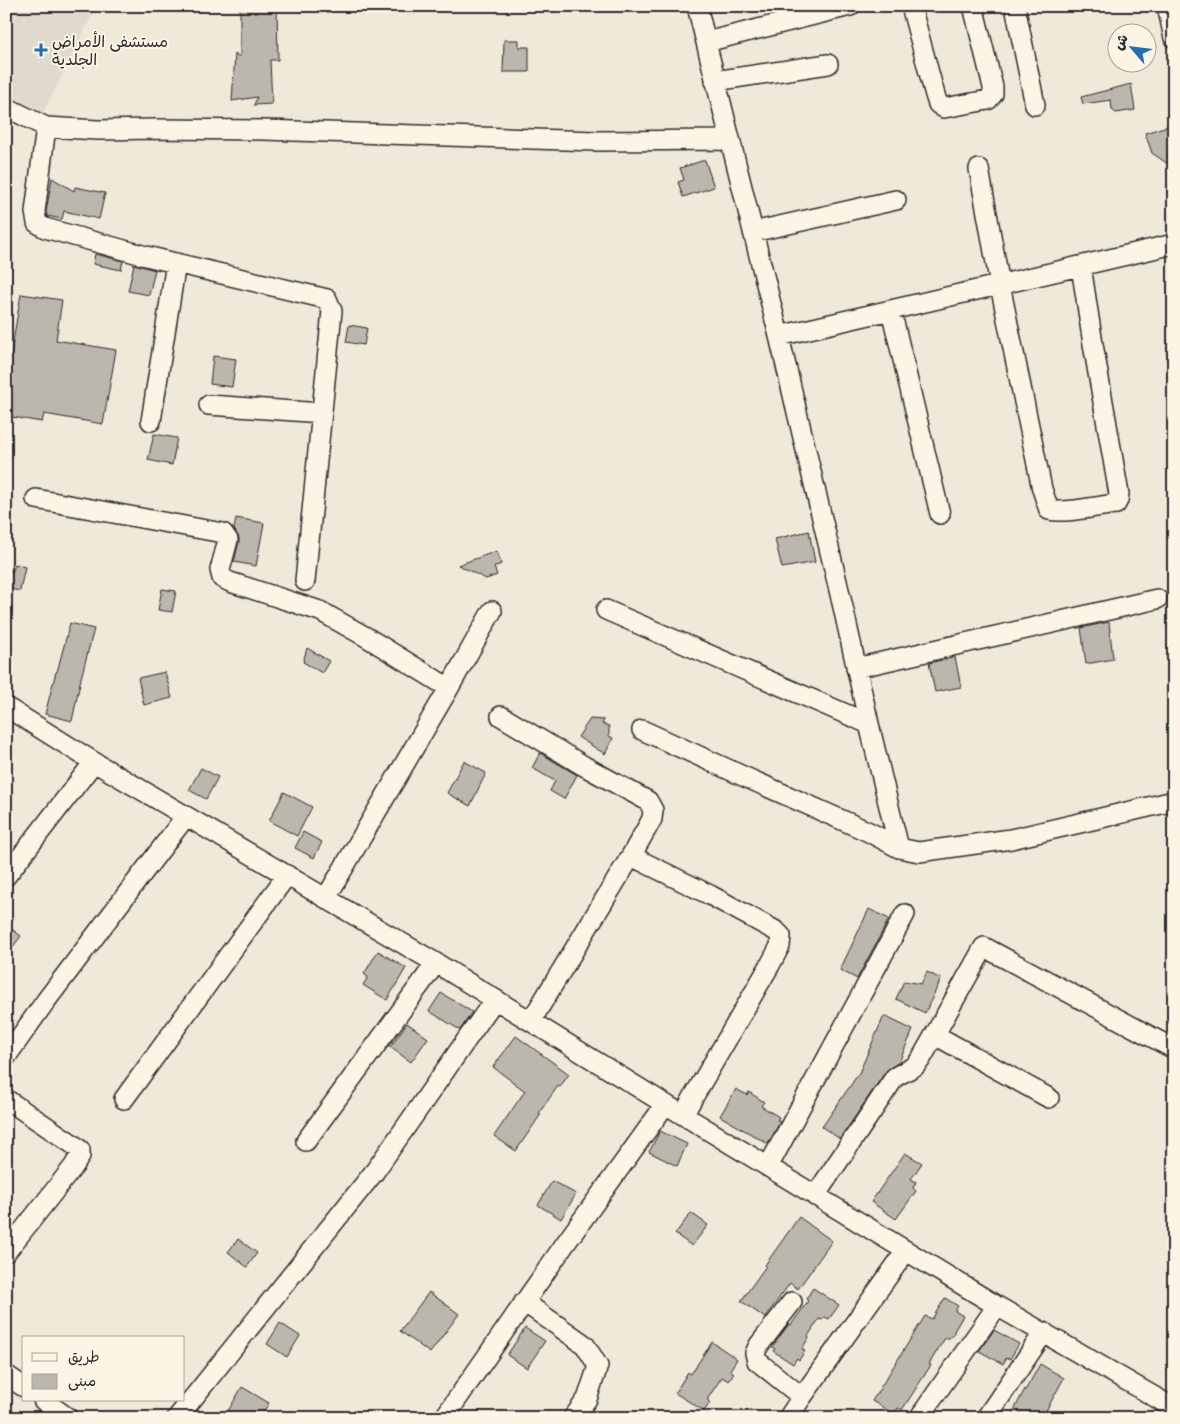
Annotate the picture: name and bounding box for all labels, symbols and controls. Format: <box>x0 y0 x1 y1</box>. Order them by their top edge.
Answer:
north arrow <box>1108 22 1158 72</box>
place label: مستشفى الأمراض الجلدية <box>52 31 168 71</box>
text: ش <box>1110 31 1133 53</box>
marker: مستشفى الأمراض الجلدية <box>34 43 48 57</box>
legend <box>22 1336 185 1402</box>
text: طريق <box>68 1348 100 1368</box>
text: مبنى <box>68 1372 96 1392</box>

